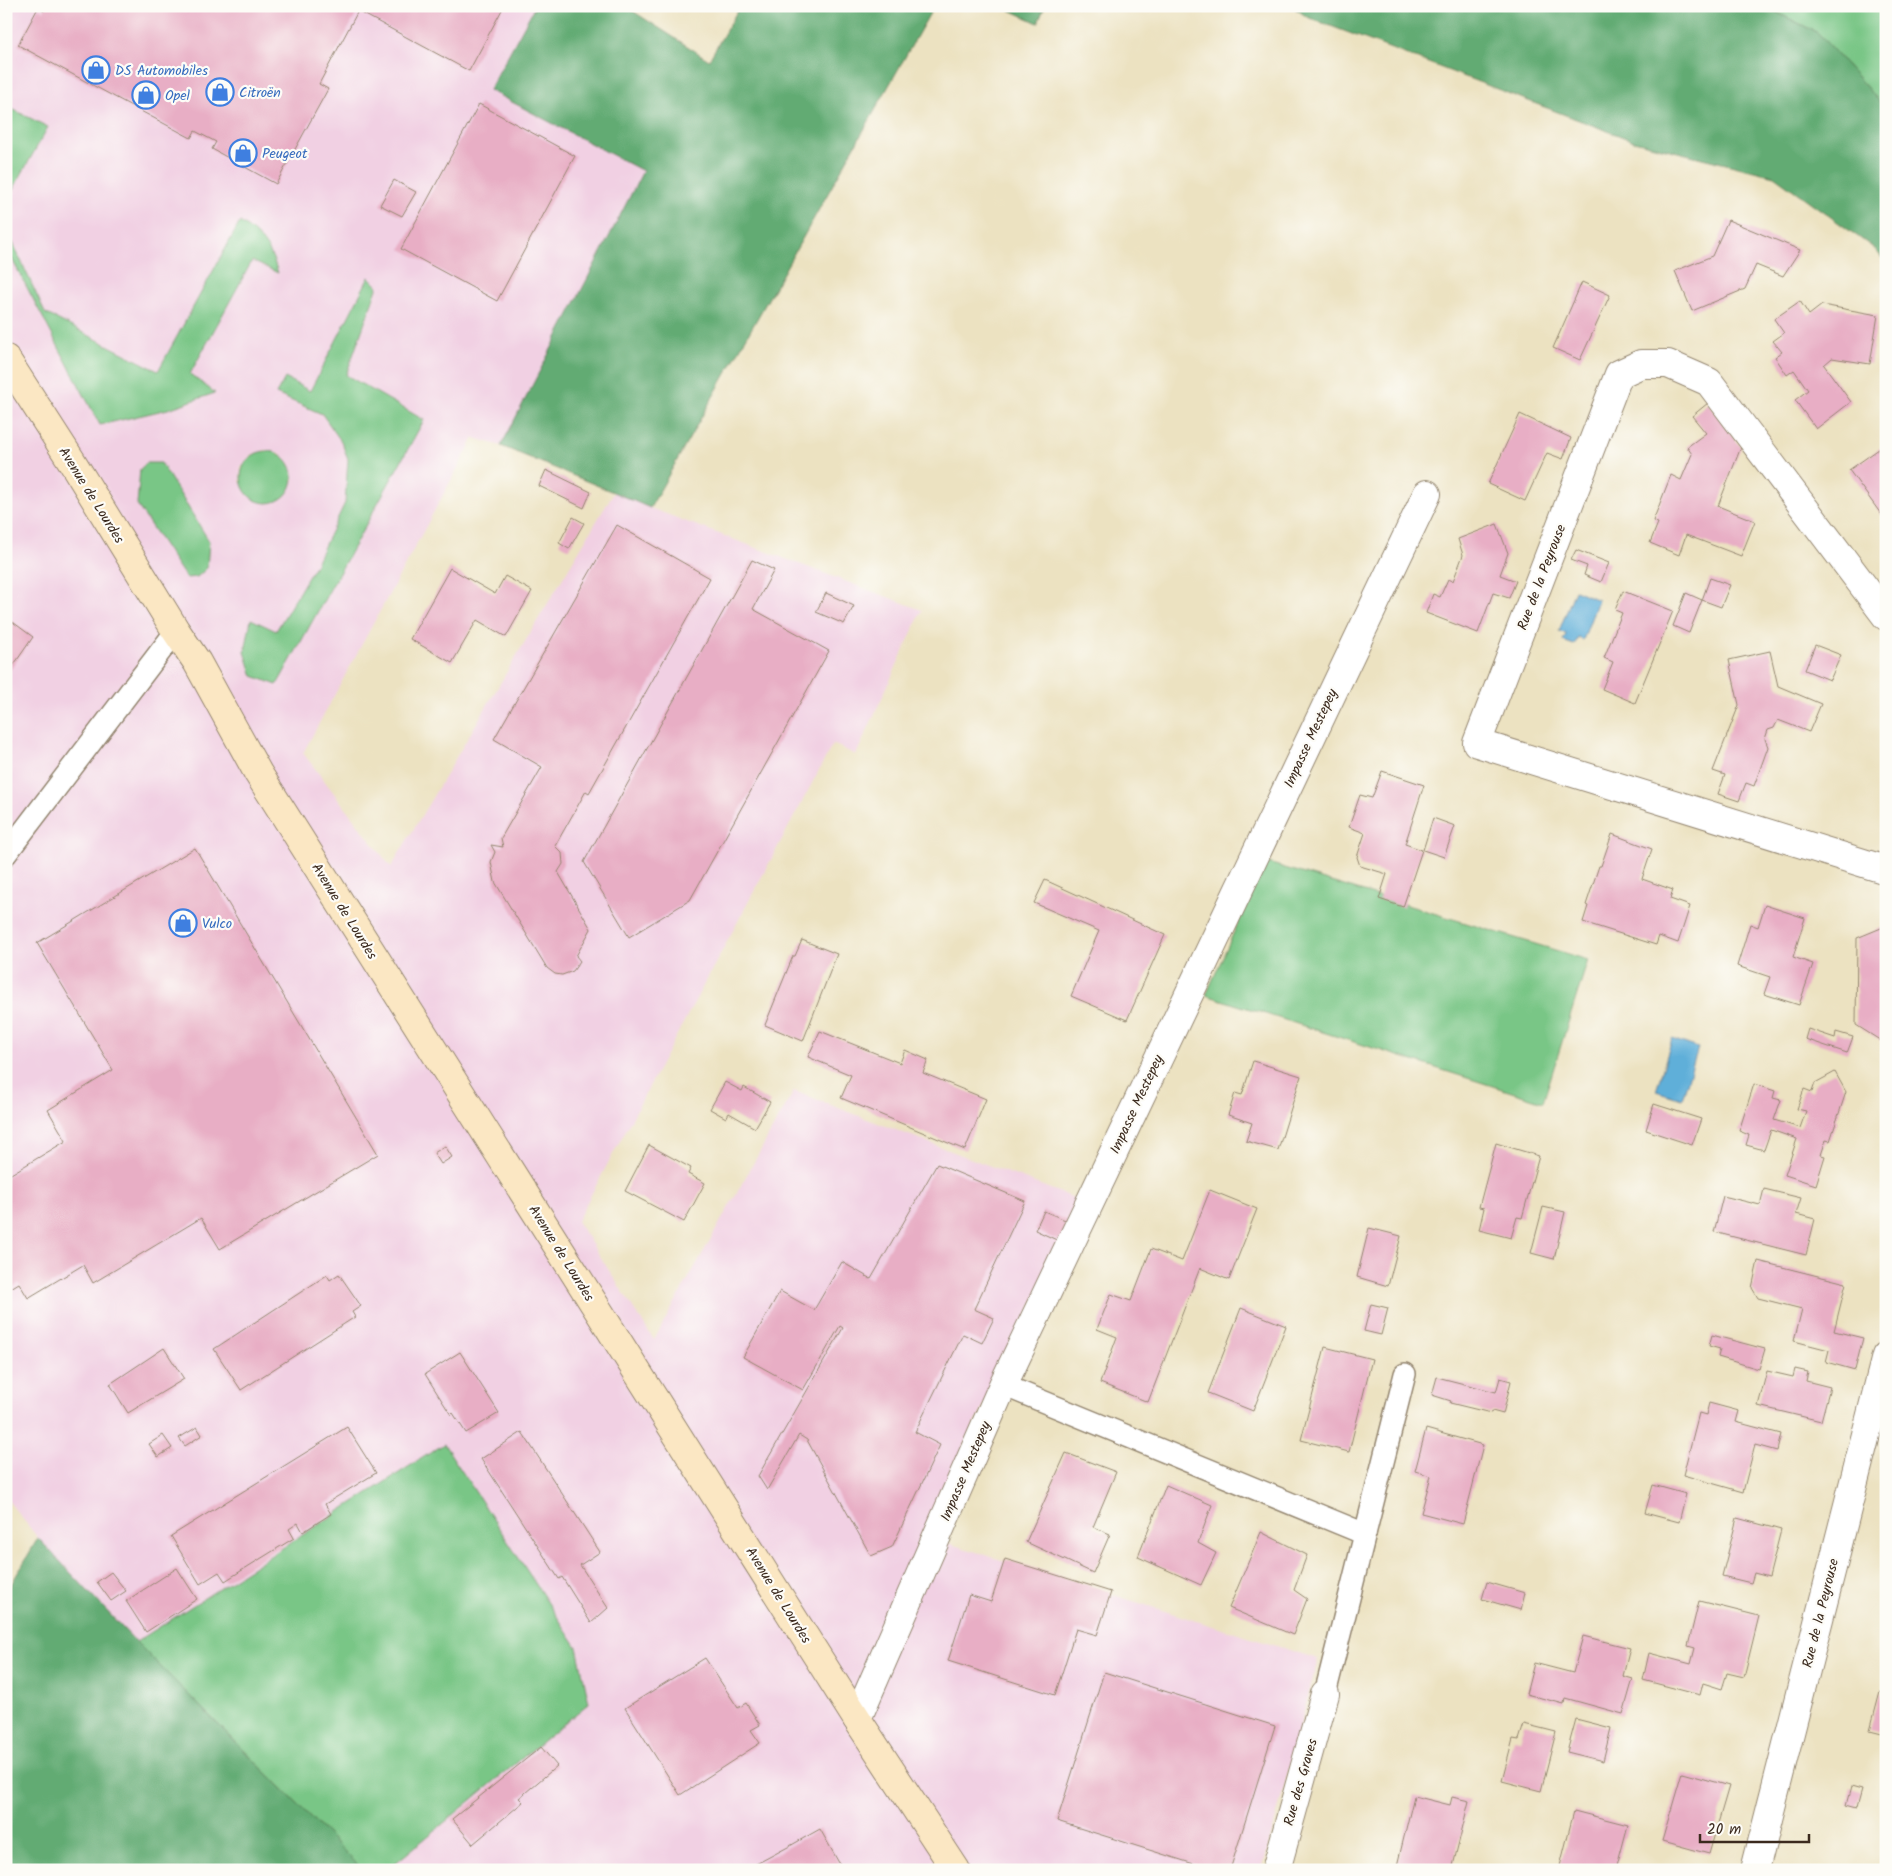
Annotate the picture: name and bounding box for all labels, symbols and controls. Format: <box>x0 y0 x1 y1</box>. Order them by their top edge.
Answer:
shop icon: DS Automobiles <box>81 55 111 85</box>
place label: DS Automobiles <box>115 60 208 82</box>
shop icon: Citroën <box>205 77 235 107</box>
shop icon: Opel <box>131 80 161 110</box>
place label: Citroën <box>239 82 281 104</box>
place label: Opel <box>165 85 191 107</box>
shop icon: Peugeot <box>228 138 258 168</box>
place label: Peugeot <box>262 143 308 165</box>
street label: Avenue de Lourdes <box>53 443 130 548</box>
street label: Rue de la Peyrouse <box>1512 521 1572 633</box>
street label: Impasse Mestepey <box>1278 685 1344 792</box>
street label: Avenue de Lourdes <box>306 859 383 964</box>
shop icon: Vulco <box>168 908 198 938</box>
place label: Vulco <box>202 913 232 935</box>
street label: Impasse Mestepey <box>1104 1051 1170 1158</box>
street label: Avenue de Lourdes <box>523 1201 600 1306</box>
street label: Impasse Mestepey <box>935 1417 997 1525</box>
street label: Avenue de Lourdes <box>740 1543 817 1648</box>
street label: Rue de la Peyrouse <box>1797 1556 1845 1670</box>
street label: Rue des Graves <box>1278 1736 1324 1828</box>
scale bar <box>1700 1811 1808 1843</box>
text: 20 m <box>1707 1818 1741 1842</box>

